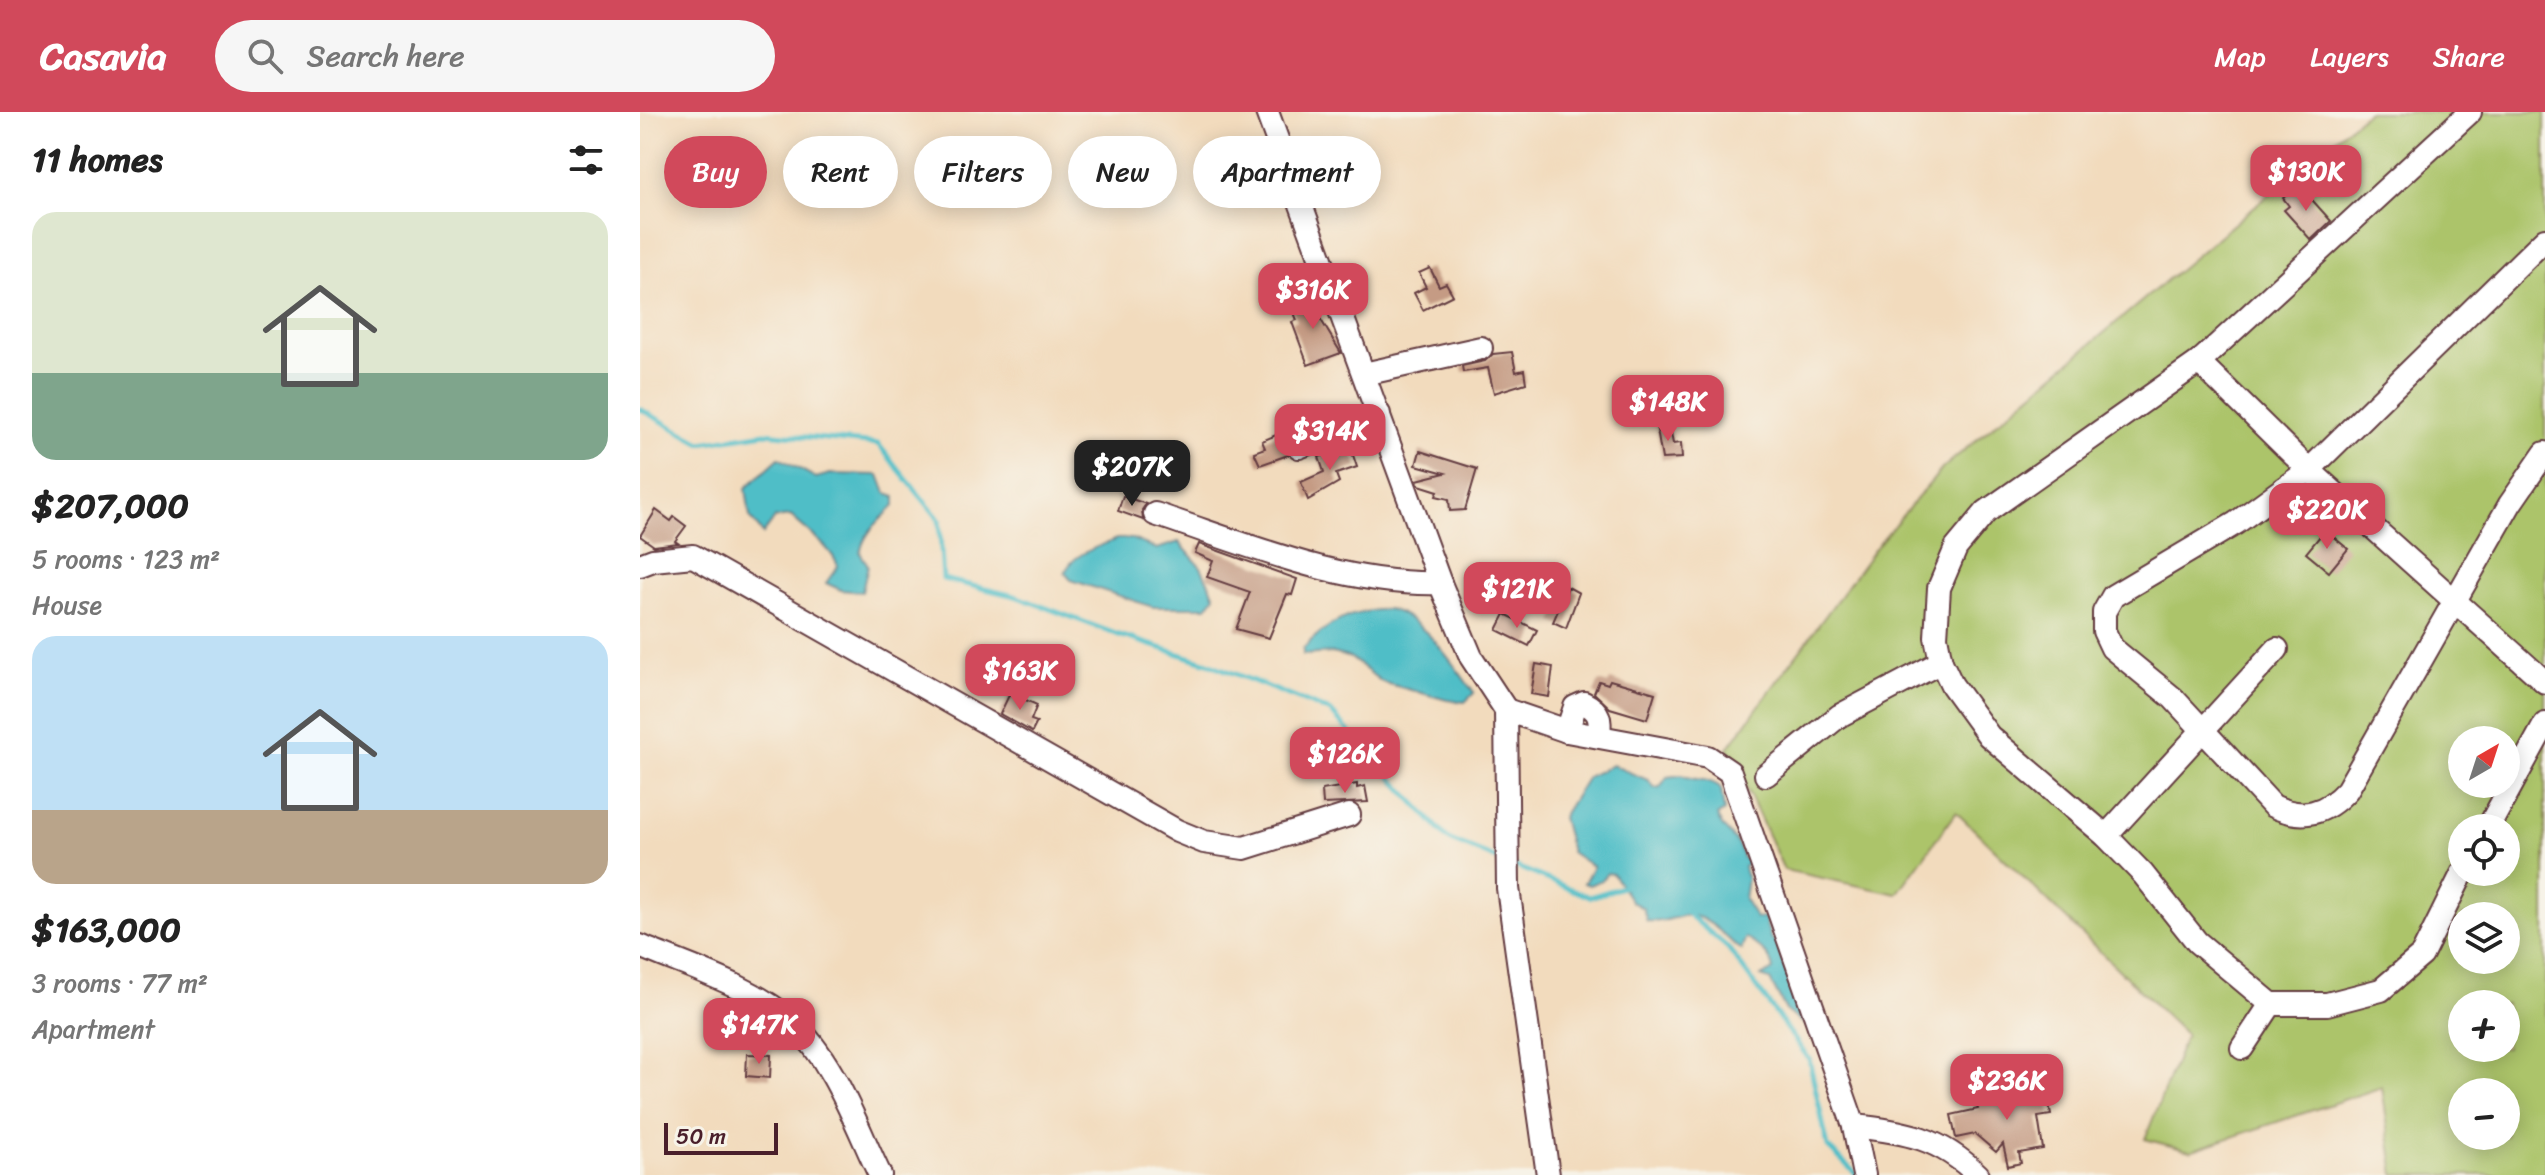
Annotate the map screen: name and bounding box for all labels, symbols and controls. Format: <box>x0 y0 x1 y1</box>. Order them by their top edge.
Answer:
search box <box>215 20 775 92</box>
text: Casavia <box>40 23 167 90</box>
text: Search here <box>307 29 465 83</box>
text: Map <box>2214 32 2266 81</box>
text: Layers <box>2310 32 2389 81</box>
text: Share <box>2433 32 2505 81</box>
icon: search <box>243 34 287 78</box>
text: 11 homes <box>32 130 163 190</box>
chip: Buy <box>664 136 767 208</box>
chip: Rent <box>783 136 898 208</box>
chip: Filters <box>914 136 1052 208</box>
chip: New <box>1068 136 1177 208</box>
chip: Apartment <box>1193 136 1381 208</box>
icon: filters <box>564 138 608 182</box>
pin: $130K <box>2250 145 2362 213</box>
text: $130K <box>2268 148 2344 194</box>
pin: $316K <box>1257 263 1369 331</box>
icon: home <box>248 264 392 408</box>
text: $316K <box>1276 266 1350 312</box>
pin: $148K <box>1612 375 1724 443</box>
text: $148K <box>1630 378 1706 424</box>
pin: $314K <box>1274 404 1386 472</box>
text: $314K <box>1293 407 1367 453</box>
pin: $207K <box>1076 440 1188 508</box>
text: $207K <box>1092 443 1172 489</box>
text: $207,000 <box>32 476 189 536</box>
pin: $220K <box>2271 483 2383 551</box>
text: $220K <box>2287 486 2367 532</box>
text: 5 rooms · 123 m² <box>32 536 220 582</box>
pin: $121K <box>1461 562 1573 630</box>
text: $121K <box>1482 565 1552 611</box>
text: House <box>32 582 102 628</box>
pin: $163K <box>964 644 1076 712</box>
text: $163K <box>983 647 1057 693</box>
icon: home <box>248 688 392 832</box>
north arrow <box>2448 726 2520 798</box>
map controls <box>2448 726 2520 1150</box>
pin: $126K <box>1289 727 1401 795</box>
text: $126K <box>1308 730 1382 776</box>
button: locate <box>2448 814 2520 886</box>
text: $163,000 <box>32 900 181 960</box>
button: layers <box>2448 902 2520 974</box>
text: 3 rooms · 77 m² <box>32 960 208 1006</box>
button: + <box>2448 990 2520 1062</box>
pin: $147K <box>703 998 815 1066</box>
text: $147K <box>721 1001 797 1047</box>
text: Apartment <box>32 1006 155 1052</box>
pin: $236K <box>1951 1054 2063 1122</box>
text: $236K <box>1968 1057 2046 1103</box>
button: − <box>2448 1078 2520 1150</box>
text: 50 m <box>676 1117 726 1156</box>
scale bar <box>664 1119 778 1155</box>

